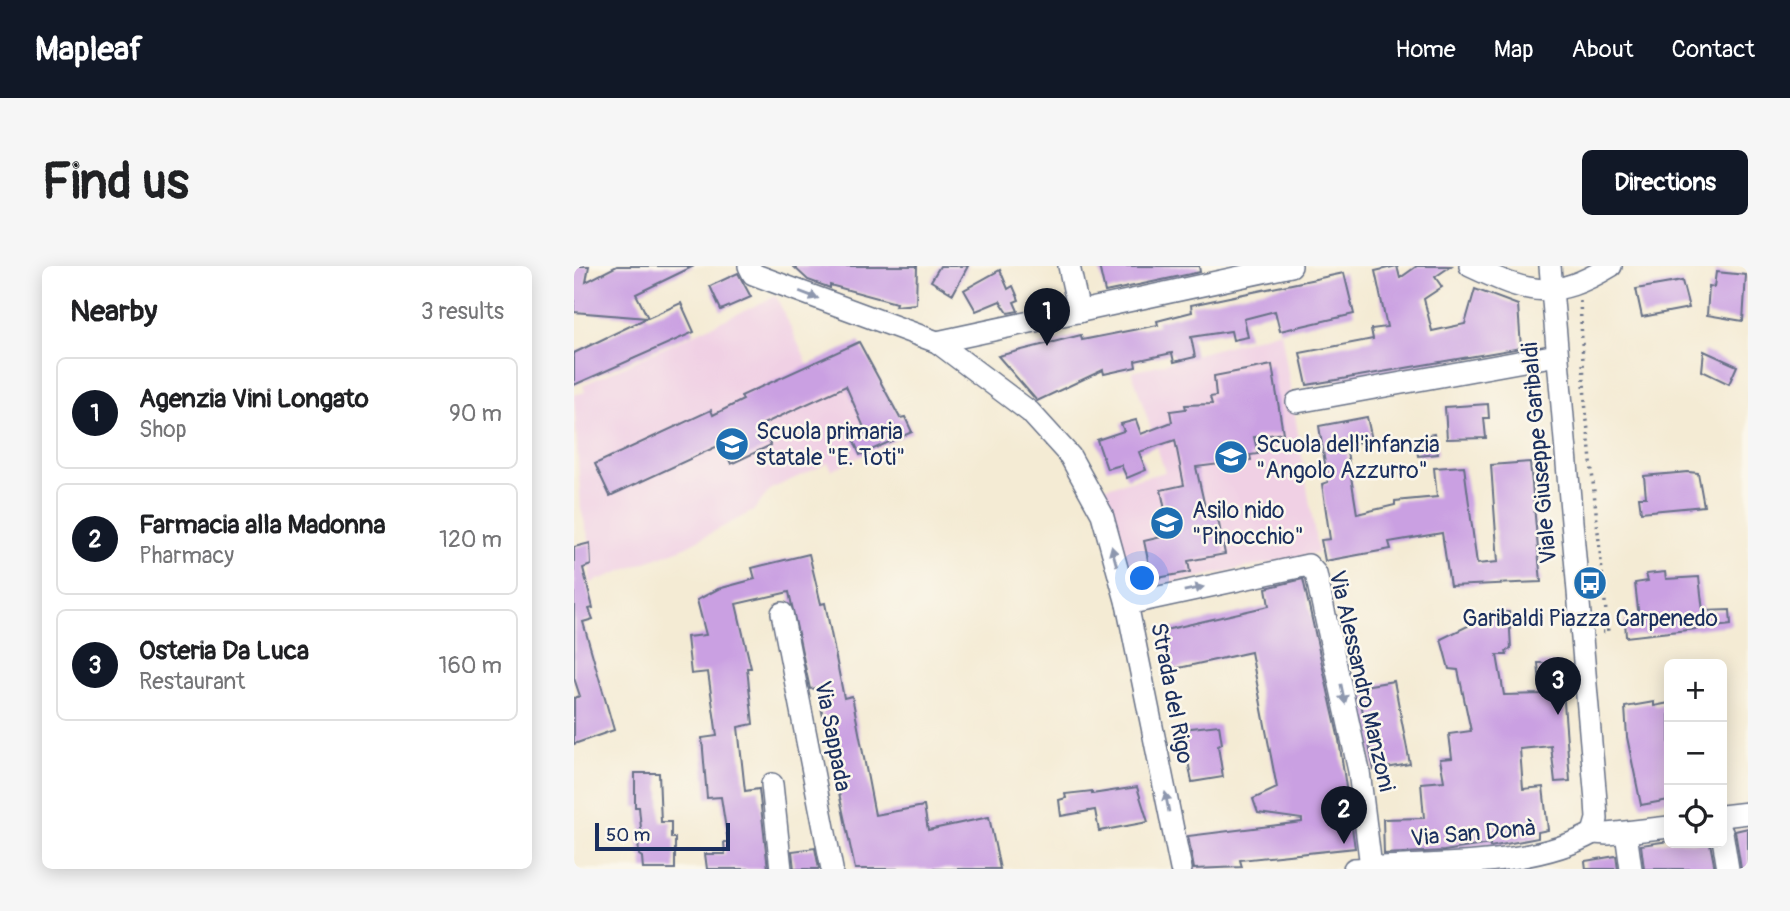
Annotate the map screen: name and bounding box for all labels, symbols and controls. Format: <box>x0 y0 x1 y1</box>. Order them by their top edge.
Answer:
text: Mapleaf <box>35 29 143 70</box>
text: Home <box>1395 35 1456 64</box>
text: Map <box>1494 35 1534 64</box>
text: About <box>1572 35 1634 64</box>
text: Contact <box>1672 35 1755 64</box>
button: Directions <box>1582 150 1748 215</box>
text: Find us <box>42 152 189 213</box>
pin: 1 <box>1024 288 1070 346</box>
one-way arrow <box>798 290 819 301</box>
text: Nearby <box>70 293 157 330</box>
text: 3 results <box>421 297 504 326</box>
street label: Viale Giuseppe Garibaldi <box>1515 341 1563 565</box>
text: Agenzia Vini Longato <box>139 383 369 415</box>
text: 1 <box>91 399 100 428</box>
text: 90 m <box>449 399 502 428</box>
text: Shop <box>139 415 187 444</box>
place label: Scuola primaria statale "E. Toti" <box>756 417 905 472</box>
school or university icon: Scuola primaria statale "E. Toti" <box>713 425 751 463</box>
place label: Scuola dell'infanzia "Angolo Azzurro" <box>1256 430 1440 485</box>
school or university icon: Scuola dell'infanzia "Angolo Azzurro" <box>1212 438 1250 476</box>
place label: Asilo nido "Pinocchio" <box>1192 496 1304 551</box>
school or university icon: Asilo nido "Pinocchio" <box>1148 504 1186 542</box>
text: Farmacia alla Madonna <box>139 509 386 541</box>
text: 2 <box>89 525 101 554</box>
text: 120 m <box>439 525 502 554</box>
text: Pharmacy <box>139 541 234 570</box>
one-way arrow <box>1108 545 1119 567</box>
your location <box>1125 561 1159 595</box>
bus stop icon: Garibaldi Piazza Carpenedo <box>1571 564 1609 602</box>
street label: Via Alessandro Manzoni <box>1322 568 1402 794</box>
one-way arrow <box>1183 584 1205 595</box>
place label: Garibaldi Piazza Carpenedo <box>1462 604 1718 633</box>
street label: Strada del Rigo <box>1144 620 1200 766</box>
text: Osteria Da Luca <box>139 635 309 667</box>
text: 3 <box>89 651 101 680</box>
text: 160 m <box>438 651 502 680</box>
pin: 3 <box>1535 657 1581 715</box>
map controls <box>1664 659 1727 848</box>
button: + <box>1664 659 1727 722</box>
text: Restaurant <box>139 667 245 696</box>
street label: Via Sappada <box>808 678 858 794</box>
one-way arrow <box>1337 683 1348 705</box>
button: − <box>1664 722 1727 785</box>
button: locate <box>1664 785 1727 848</box>
pin: 2 <box>1321 786 1367 844</box>
one-way arrow <box>1161 791 1172 813</box>
street label: Via San Donà <box>1409 813 1537 853</box>
scale bar <box>595 820 730 852</box>
text: 50 m <box>606 823 650 847</box>

